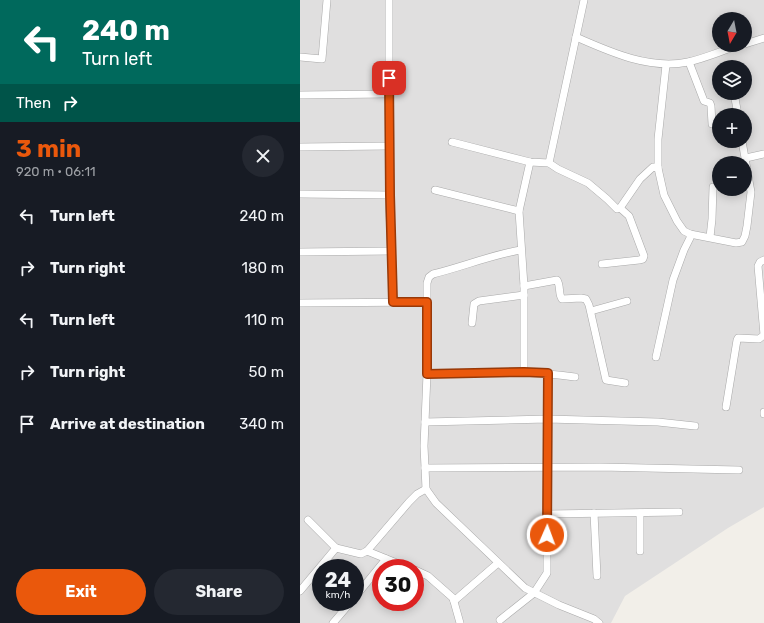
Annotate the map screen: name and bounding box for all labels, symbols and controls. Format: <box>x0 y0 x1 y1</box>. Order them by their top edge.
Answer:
north arrow <box>712 12 752 52</box>
map controls <box>712 12 752 196</box>
text: 240 m <box>82 14 170 47</box>
icon: left <box>16 16 68 68</box>
text: Turn left <box>82 48 152 70</box>
button: layers <box>712 60 752 100</box>
pin <box>372 61 406 95</box>
icon: arrive <box>378 67 400 89</box>
icon: right <box>59 92 81 114</box>
text: Then <box>16 94 51 112</box>
button: + <box>712 108 752 148</box>
text: 3 min <box>16 135 81 163</box>
button: close <box>242 135 284 177</box>
button: − <box>712 156 752 196</box>
text: 920 m · 06:11 <box>16 164 96 179</box>
icon: left <box>16 205 38 227</box>
text: Turn left <box>50 207 115 225</box>
text: 240 m <box>239 207 284 225</box>
icon: right <box>16 257 38 279</box>
text: Turn right <box>50 259 125 277</box>
text: 180 m <box>242 259 284 277</box>
icon: left <box>16 309 38 331</box>
text: Turn left <box>50 311 115 329</box>
text: 110 m <box>245 311 284 329</box>
icon: right <box>16 361 38 383</box>
text: Turn right <box>50 363 125 381</box>
text: 50 m <box>249 363 284 381</box>
icon: arrive <box>16 413 38 435</box>
text: Arrive at destination <box>50 415 205 433</box>
text: 340 m <box>239 415 284 433</box>
position arrow <box>526 514 568 556</box>
speed limit sign: 30 <box>372 559 424 611</box>
text: 24 <box>325 568 351 592</box>
button: Exit <box>16 569 146 615</box>
button: Share <box>154 569 284 615</box>
text: km/h <box>326 589 350 601</box>

